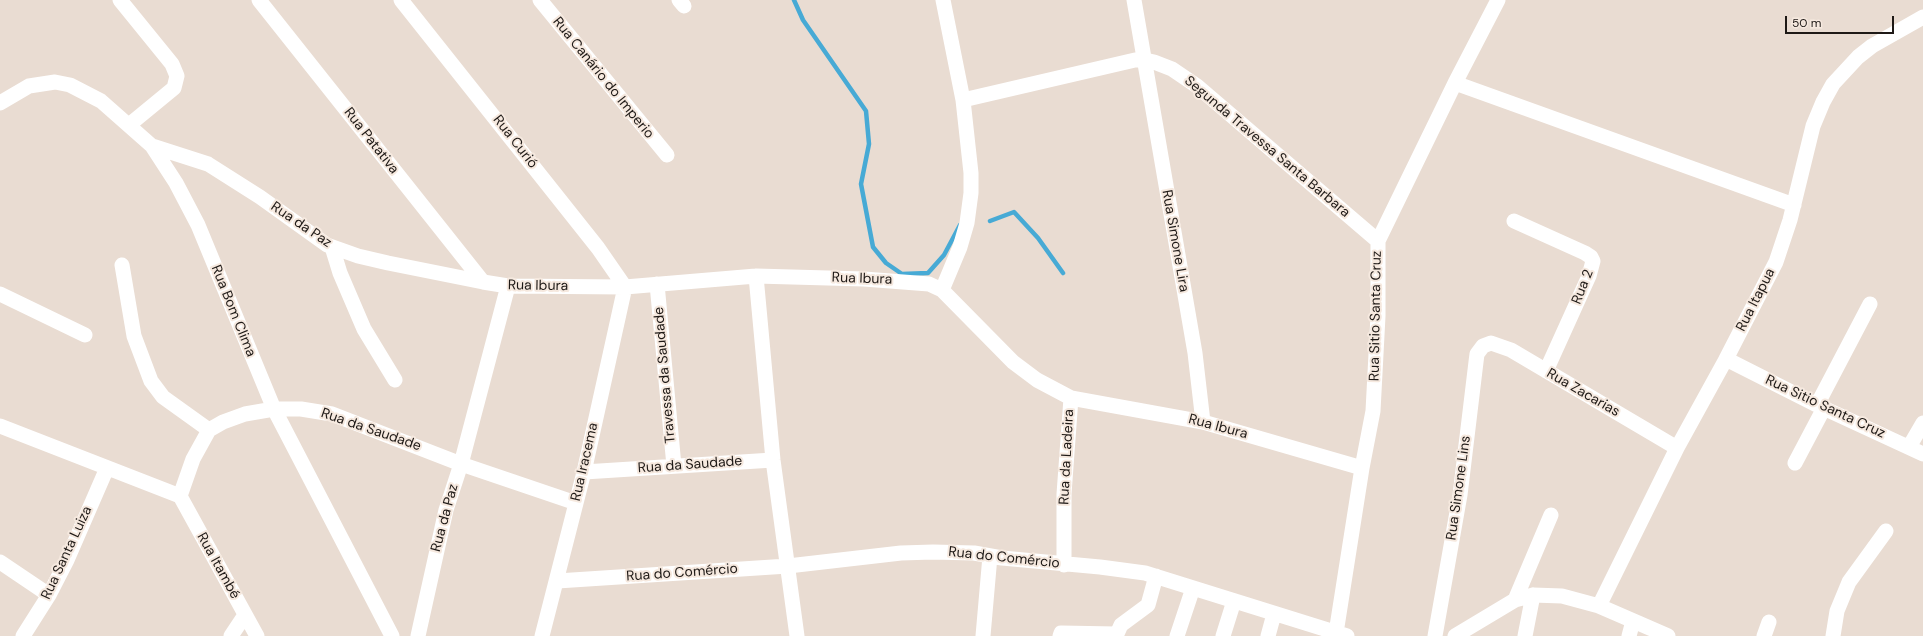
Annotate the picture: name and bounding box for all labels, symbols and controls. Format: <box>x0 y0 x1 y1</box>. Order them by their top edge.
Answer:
scale bar <box>1787 8 1896 34</box>
street label: Rua Canário do Imperio <box>549 14 657 142</box>
text: 50 m <box>1792 15 1821 31</box>
street label: Segunda Travessa Santa Barbara <box>1181 73 1353 221</box>
street label: Rua Patativa <box>340 105 402 177</box>
street label: Rua Curió <box>489 112 541 172</box>
street label: Rua Simone Lira <box>1158 189 1192 293</box>
street label: Rua da Paz <box>267 199 335 251</box>
street label: Rua Sitio Santa Cruz <box>1366 251 1386 381</box>
street label: Rua Bom Clima <box>207 263 259 359</box>
street label: Rua Itapua <box>1733 266 1779 334</box>
street label: Rua 2 <box>1569 267 1597 307</box>
street label: Rua Ibura <box>831 270 893 288</box>
street label: Rua Ibura <box>508 277 568 295</box>
street label: Travessa da Saudade <box>651 306 679 444</box>
street label: Rua Zacarias <box>1543 365 1623 421</box>
street label: Rua Sitio Santa Cruz <box>1762 372 1888 442</box>
street label: Rua da Saudade <box>319 405 423 455</box>
street label: Rua da Ladeira <box>1056 409 1078 505</box>
street label: Rua Ibura <box>1187 411 1249 443</box>
street label: Rua Iracema <box>568 421 602 503</box>
street label: Rua Simone Lins <box>1443 435 1475 541</box>
street label: Rua da Saudade <box>637 453 743 477</box>
street label: Rua da Paz <box>428 482 462 554</box>
street label: Rua Santa Luiza <box>38 504 96 602</box>
street label: Rua Itambé <box>193 530 243 602</box>
street label: Rua do Comércio <box>948 544 1060 572</box>
street label: Rua do Comércio <box>626 561 738 585</box>

